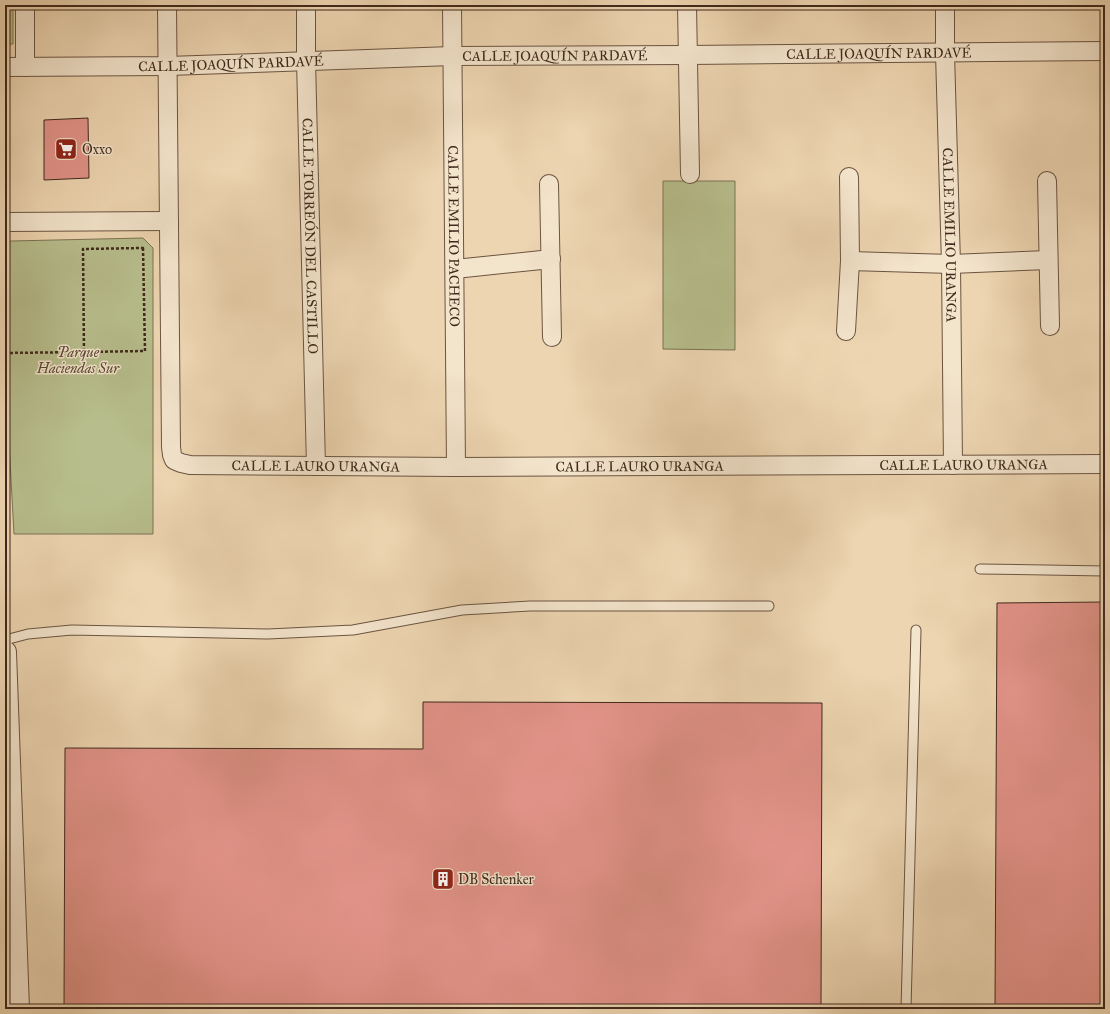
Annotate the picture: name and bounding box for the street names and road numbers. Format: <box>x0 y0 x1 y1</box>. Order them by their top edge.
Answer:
street label: CALLE JOAQUÍN PARDAVÉ <box>786 42 972 64</box>
street label: CALLE JOAQUÍN PARDAVÉ <box>462 45 648 66</box>
street label: CALLE JOAQUÍN PARDAVÉ <box>138 51 324 75</box>
street label: CALLE TORREÓN DEL CASTILLO <box>298 118 321 354</box>
street label: CALLE EMILIO PACHECO <box>444 145 463 327</box>
street label: CALLE EMILIO URANGA <box>939 147 960 323</box>
street label: CALLE LAURO URANGA <box>879 456 1049 474</box>
street label: CALLE LAURO URANGA <box>231 457 401 476</box>
street label: CALLE LAURO URANGA <box>555 458 725 476</box>

